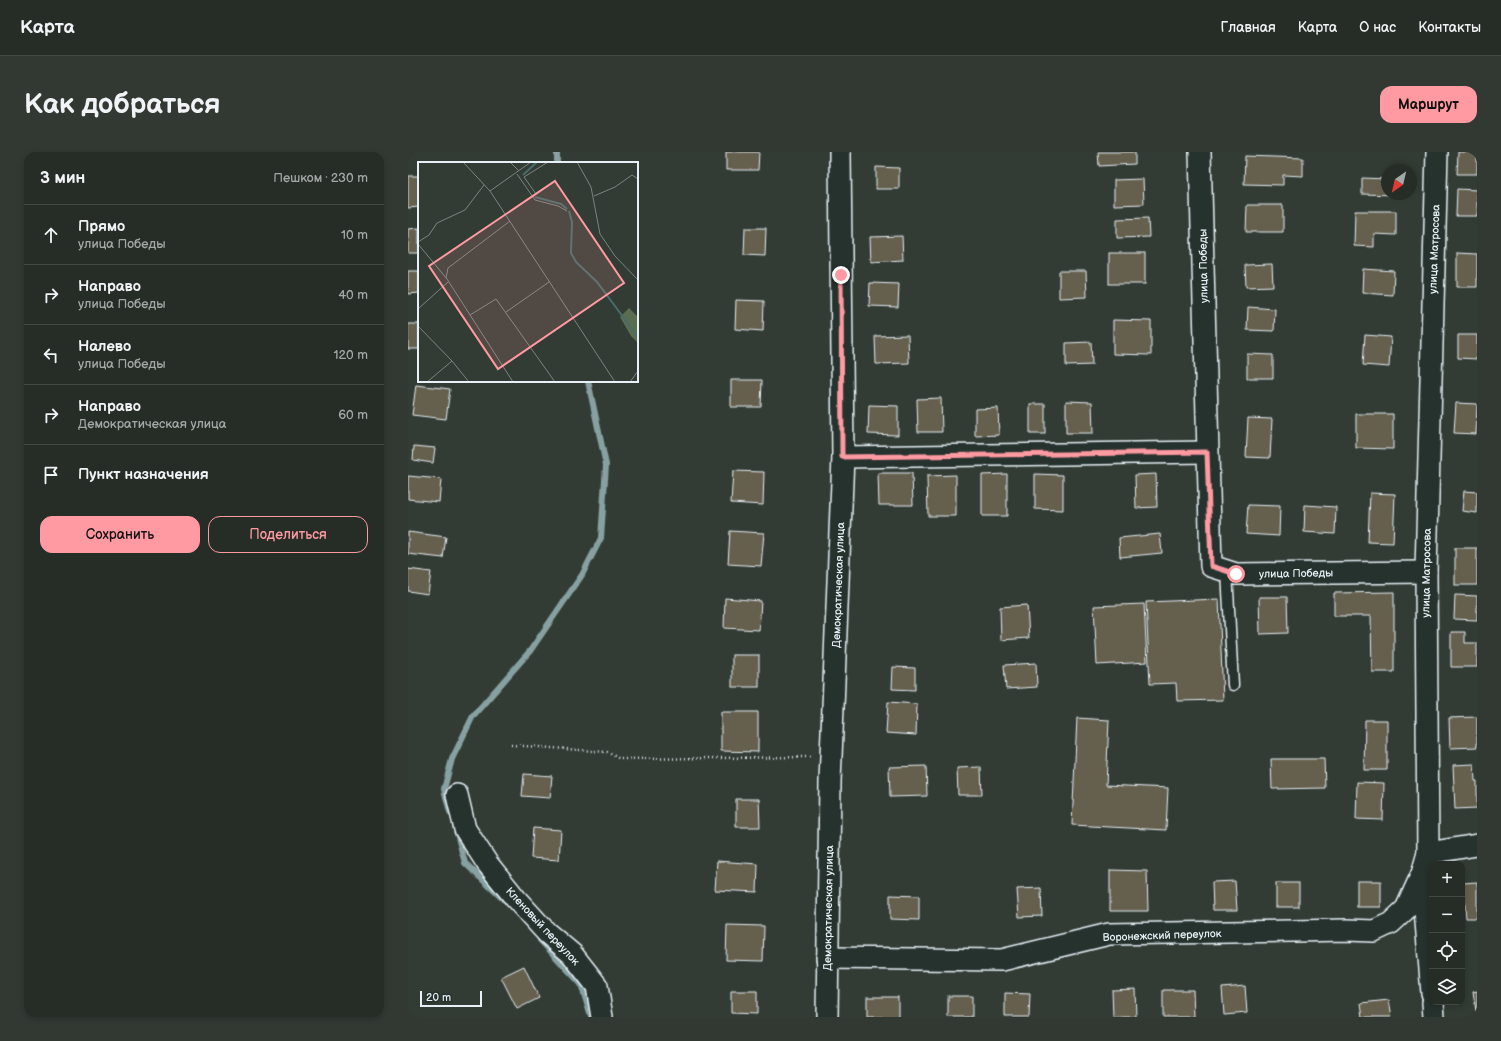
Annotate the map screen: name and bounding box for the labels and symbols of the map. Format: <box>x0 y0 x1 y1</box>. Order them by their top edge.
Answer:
inset map <box>418 162 638 382</box>
north arrow <box>1381 164 1417 200</box>
street label: улица Матросова <box>1426 204 1443 294</box>
street label: улица Победы <box>1196 229 1211 303</box>
route end <box>832 266 850 284</box>
street label: Демократическая улица <box>830 522 847 648</box>
street label: улица Матросова <box>1419 528 1434 618</box>
route start <box>1227 565 1245 583</box>
street label: улица Победы <box>1259 566 1333 581</box>
street label: Демократическая улица <box>821 845 836 971</box>
street label: Кленовый переулок <box>503 885 582 968</box>
street label: Воронежский переулок <box>1102 927 1222 944</box>
scale bar <box>420 989 482 1008</box>

